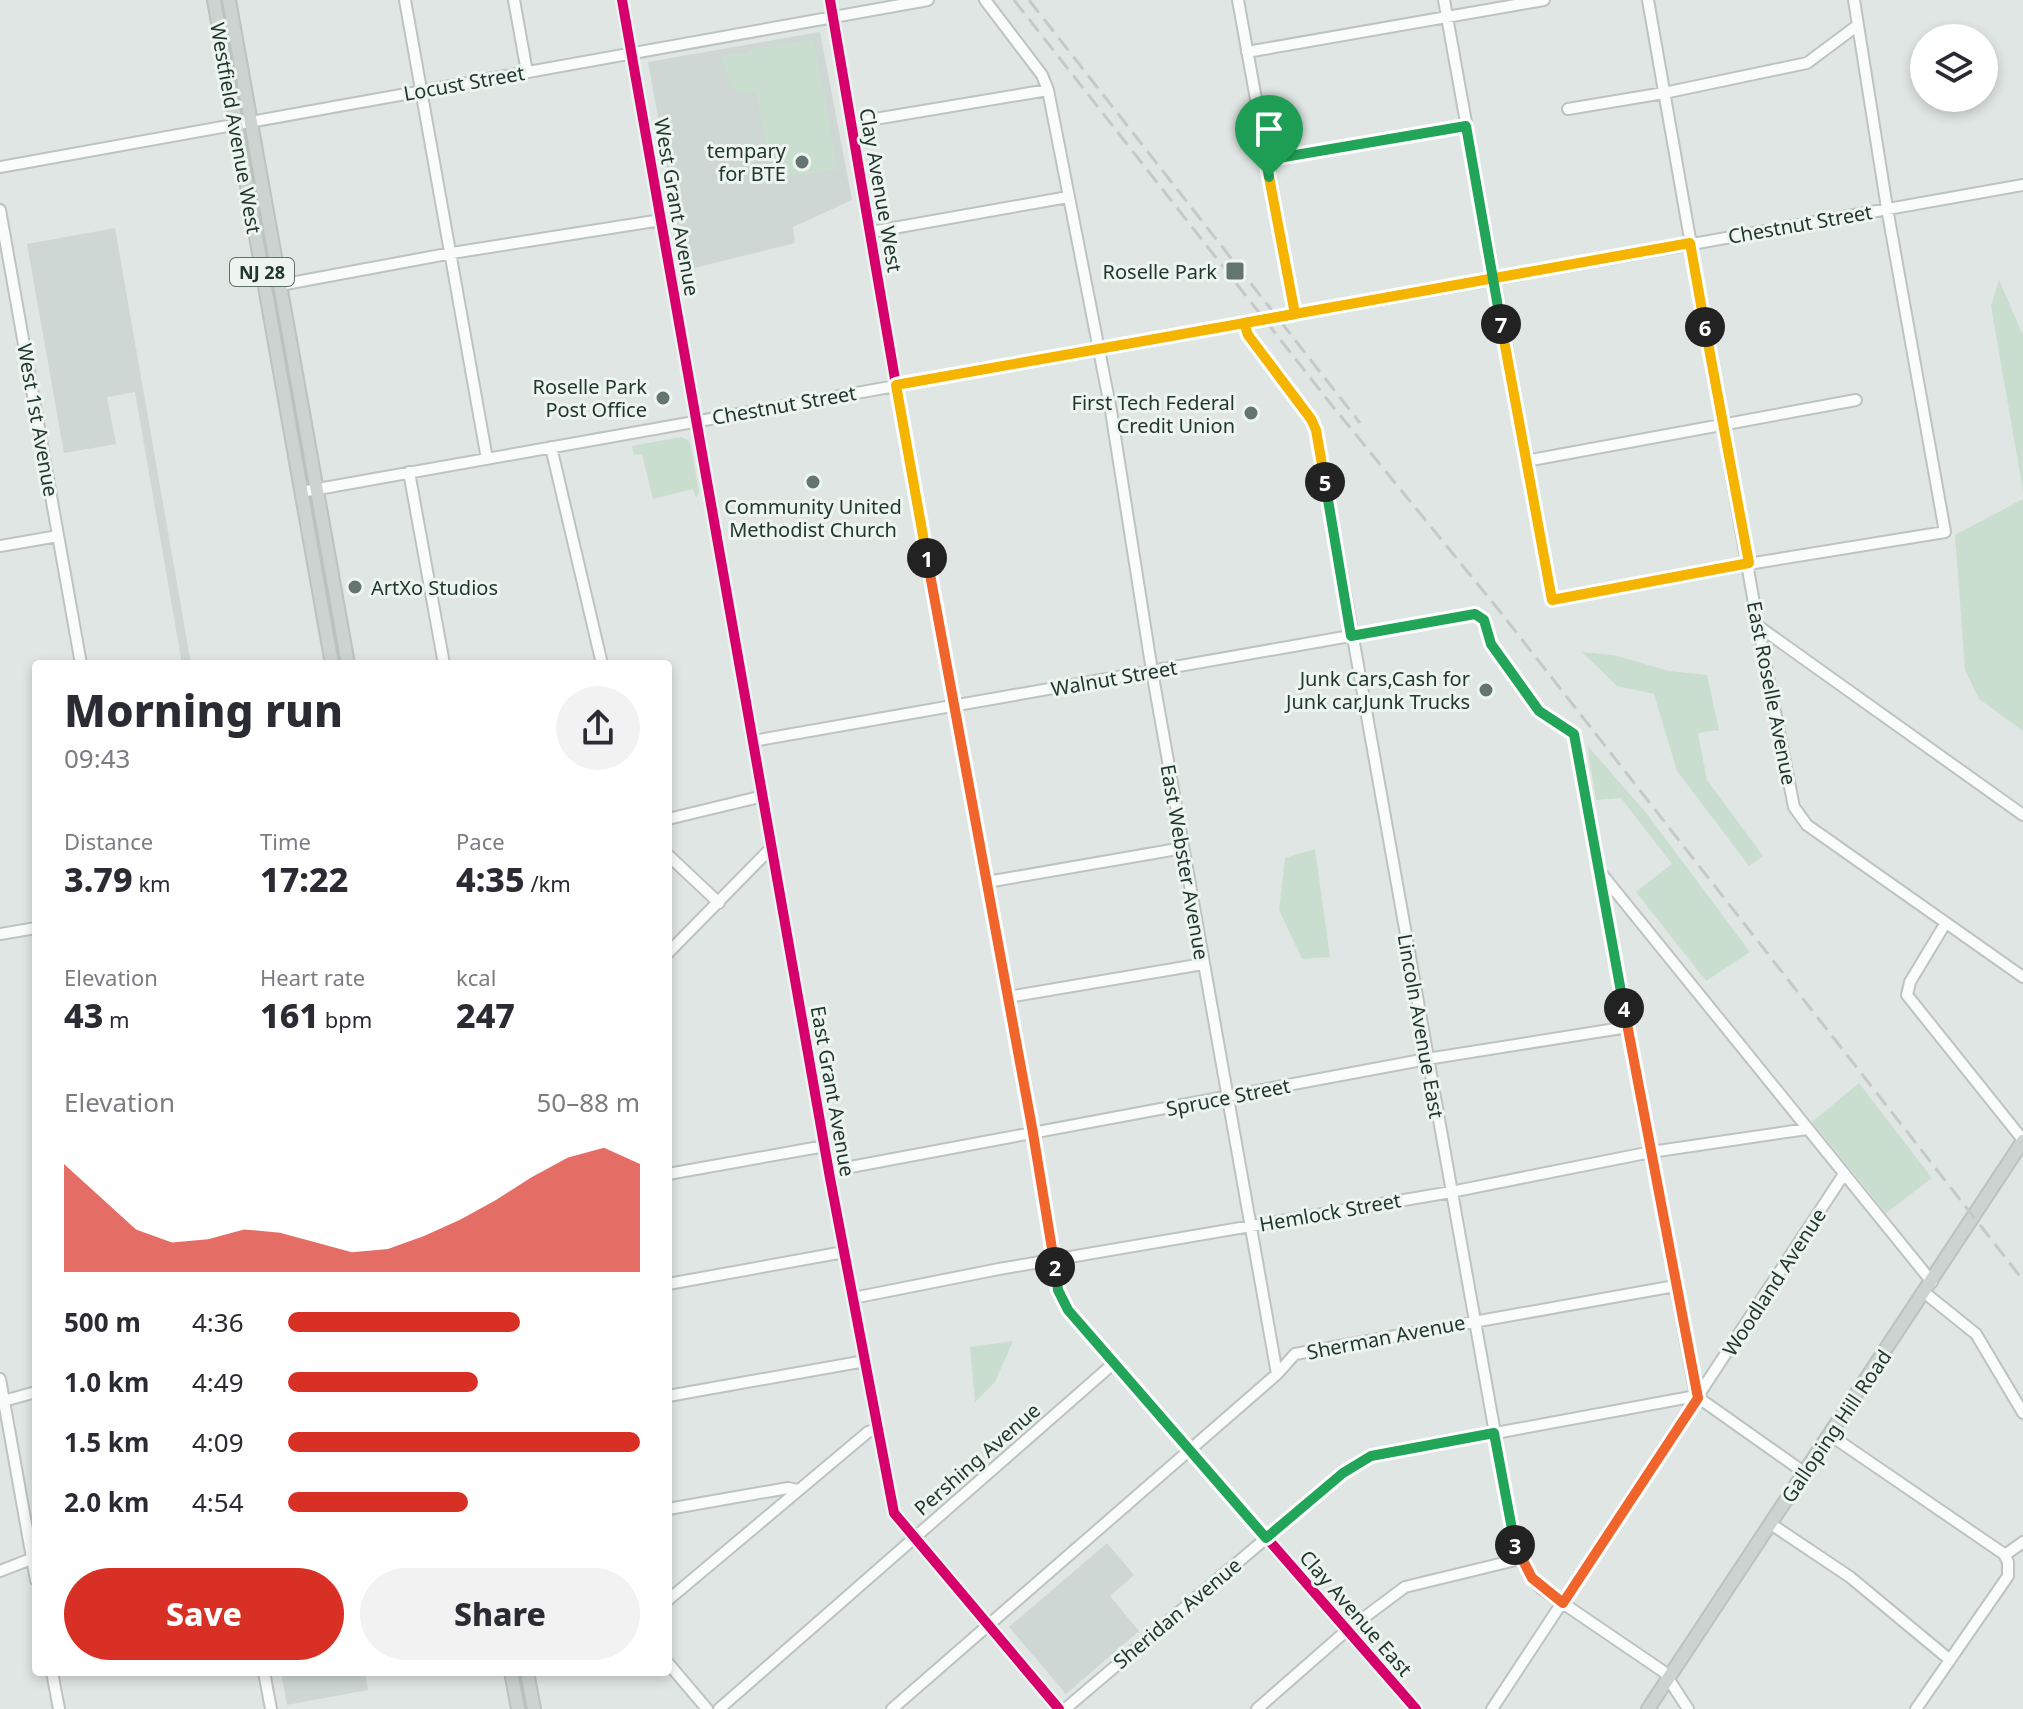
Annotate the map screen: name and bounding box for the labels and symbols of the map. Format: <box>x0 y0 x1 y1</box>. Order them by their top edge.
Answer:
street label: Westfield Avenue West <box>204 20 268 236</box>
street label: Locust Street <box>401 59 527 107</box>
pin <box>1235 95 1303 177</box>
street label: Clay Avenue West <box>853 106 909 274</box>
street label: West Grant Avenue <box>648 116 706 298</box>
place label: tempary for BTE <box>707 137 787 187</box>
marker: tempary for BTE <box>793 153 811 171</box>
street label: Chestnut Street <box>1726 198 1874 250</box>
road number: NJ 28 <box>230 258 294 286</box>
place label: Roselle Park <box>1103 258 1217 285</box>
marker: Roselle Park <box>1224 260 1246 282</box>
pin: 7 <box>1481 304 1521 344</box>
pin: 6 <box>1685 307 1725 347</box>
street label: West 1st Avenue <box>11 341 65 499</box>
place label: Roselle Park Post Office <box>533 373 647 423</box>
street label: Chestnut Street <box>710 379 858 431</box>
marker: Roselle Park Post Office <box>654 389 672 407</box>
place label: First Tech Federal Credit Union <box>1072 389 1235 439</box>
marker: First Tech Federal Credit Union <box>1242 404 1260 422</box>
pin: 5 <box>1305 462 1345 502</box>
marker: Community United Methodist Church <box>804 473 822 491</box>
place label: Community United Methodist Church <box>724 493 902 543</box>
pin: 1 <box>907 538 947 578</box>
place label: ArtXo Studios <box>371 574 498 601</box>
marker: ArtXo Studios <box>346 578 364 596</box>
street label: East Roselle Avenue <box>1741 599 1803 787</box>
street label: Walnut Street <box>1049 654 1179 702</box>
place label: Junk Cars,Cash for Junk car,Junk Trucks <box>1284 665 1470 715</box>
marker: Junk Cars,Cash for Junk car,Junk Trucks <box>1477 681 1495 699</box>
street label: East Webster Avenue <box>1155 762 1215 962</box>
street label: Lincoln Avenue East <box>1391 932 1451 1120</box>
pin: 4 <box>1604 988 1644 1028</box>
street label: East Grant Avenue <box>805 1003 861 1179</box>
street label: Spruce Street <box>1164 1072 1292 1122</box>
street label: Hemlock Street <box>1257 1186 1403 1238</box>
street label: Woodland Avenue <box>1716 1203 1832 1361</box>
pin: 2 <box>1035 1247 1075 1287</box>
street label: Sherman Avenue <box>1305 1308 1467 1366</box>
street label: Galloping Hill Road <box>1775 1344 1897 1508</box>
street label: Pershing Avenue <box>908 1397 1046 1521</box>
pin: 3 <box>1495 1525 1535 1565</box>
street label: Clay Avenue East <box>1294 1544 1418 1682</box>
street label: Sheridan Avenue <box>1107 1551 1247 1675</box>

